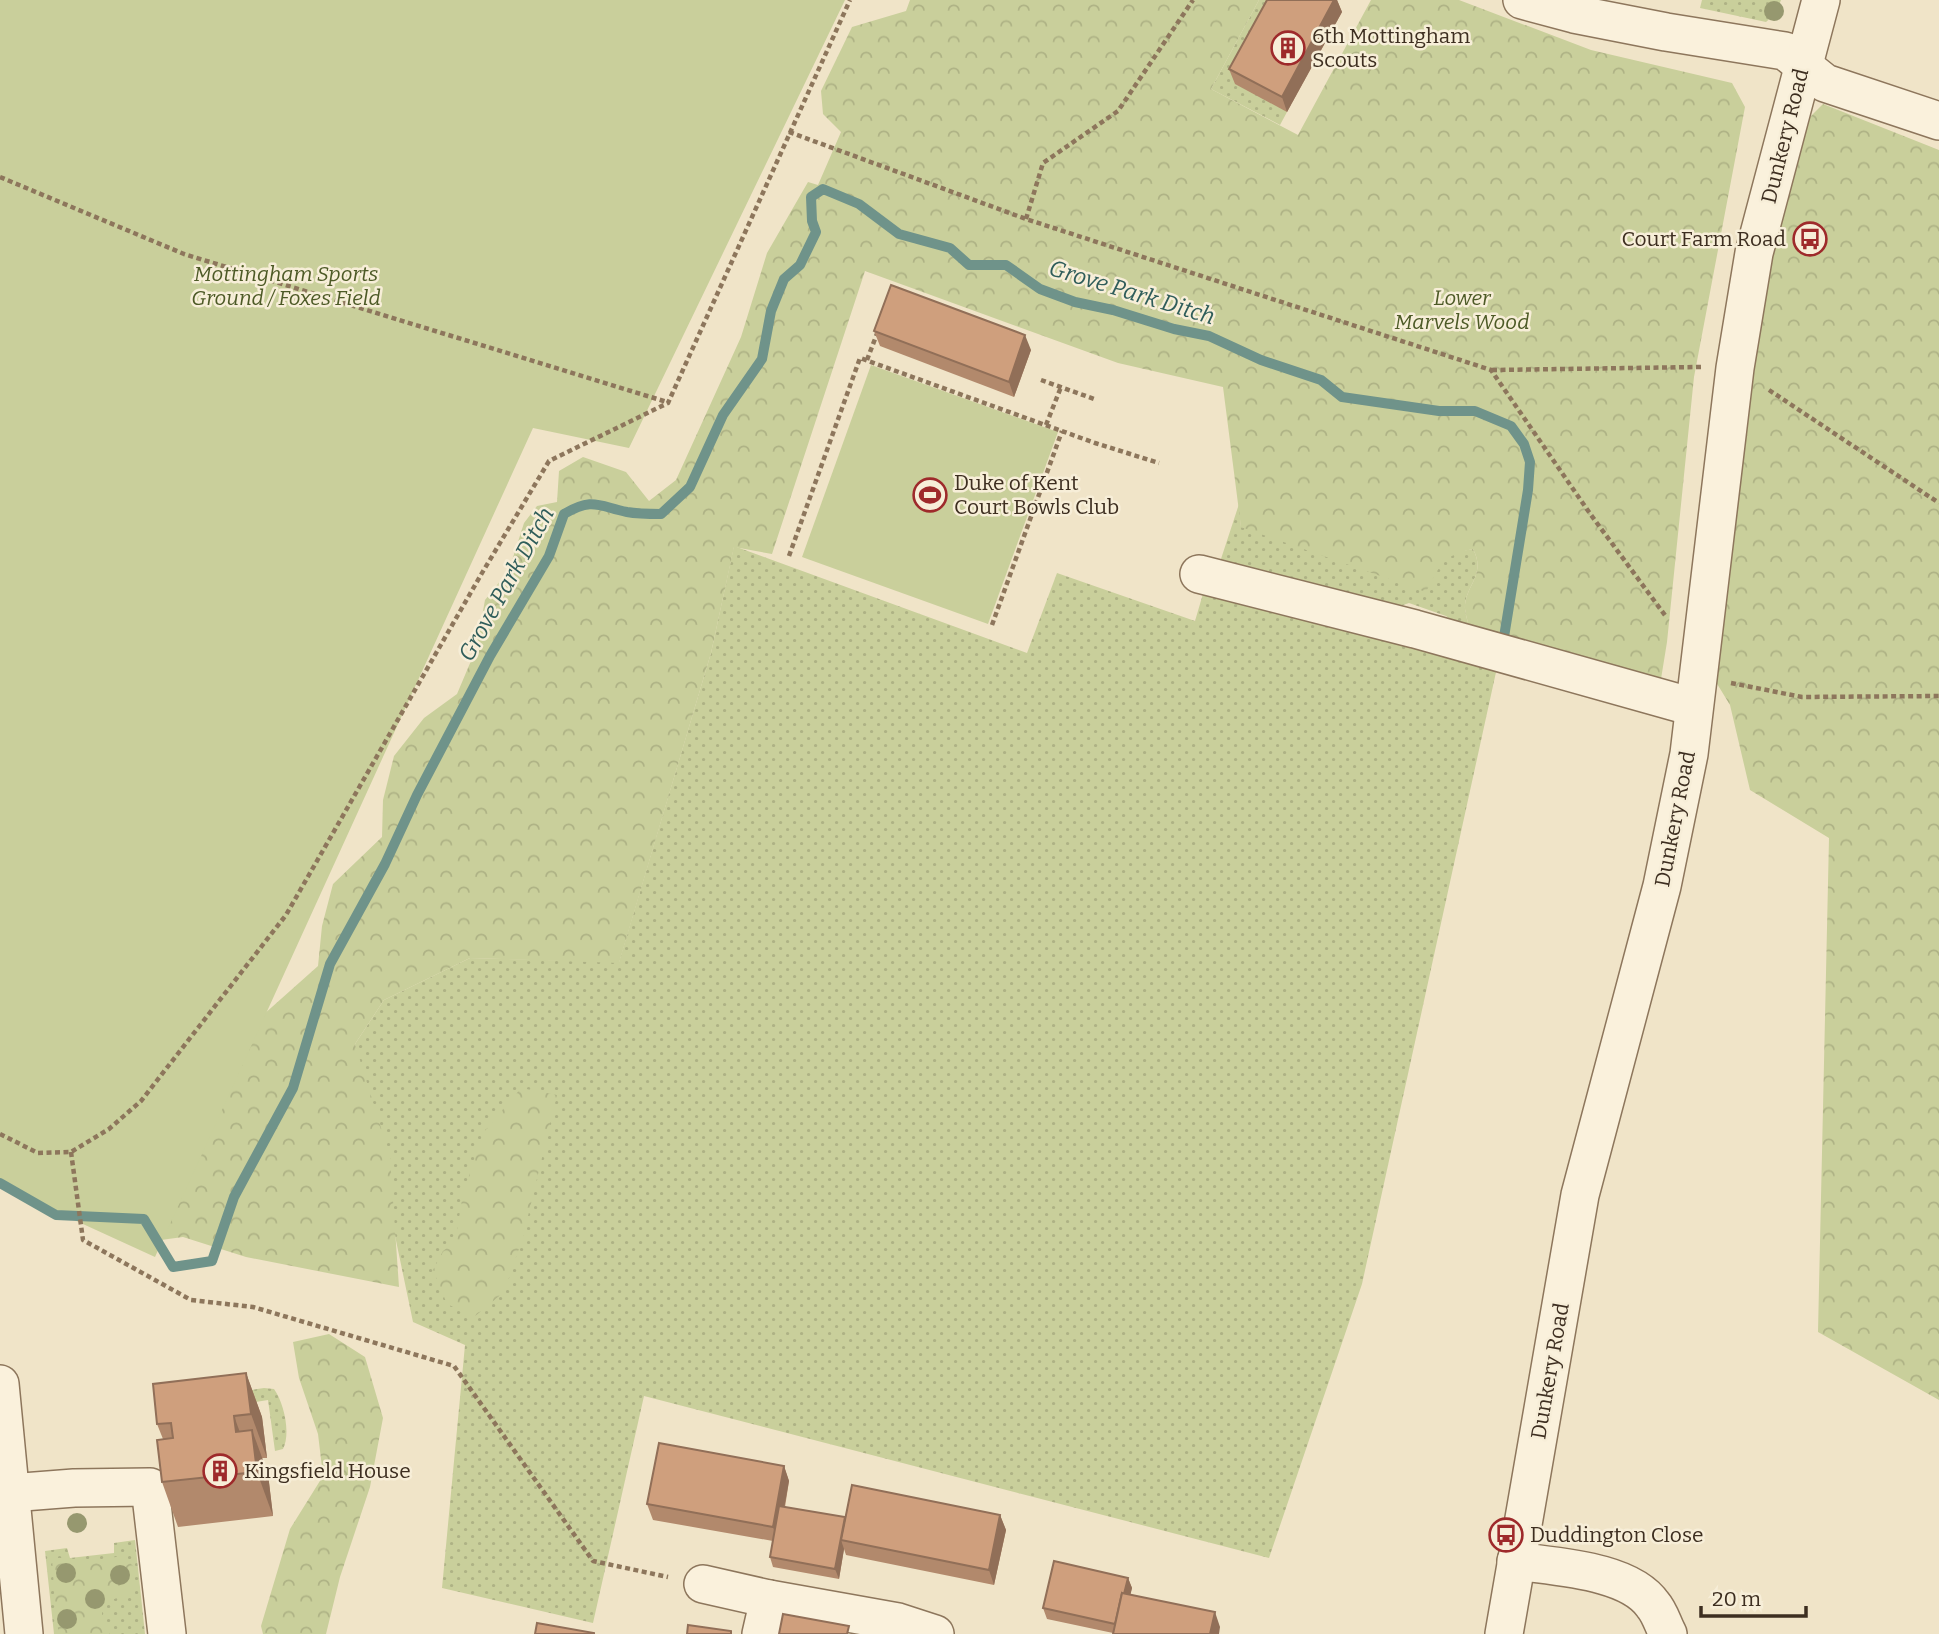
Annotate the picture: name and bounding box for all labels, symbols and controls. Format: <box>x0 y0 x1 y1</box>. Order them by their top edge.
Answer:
place label: 6th Mottingham Scouts <box>1312 23 1470 73</box>
building icon: 6th Mottingham Scouts <box>1269 29 1307 67</box>
street label: Dunkery Road <box>1756 66 1814 206</box>
bus stop icon: Court Farm Road <box>1791 220 1829 258</box>
place label: Court Farm Road <box>1622 226 1786 252</box>
water label: Grove Park Ditch <box>1046 253 1218 331</box>
park label: Mottingham Sports Ground / Foxes Field <box>191 261 381 311</box>
park label: Lower Marvels Wood <box>1394 285 1530 335</box>
place label: Duke of Kent Court Bowls Club <box>954 470 1119 520</box>
sports icon: Duke of Kent Court Bowls Club <box>911 476 949 514</box>
water label: Grove Park Ditch <box>452 502 560 666</box>
street label: Dunkery Road <box>1649 749 1701 889</box>
street label: Dunkery Road <box>1525 1301 1575 1441</box>
building icon: Kingsfield House <box>201 1452 239 1490</box>
place label: Kingsfield House <box>244 1458 411 1484</box>
bus stop icon: Duddington Close <box>1487 1516 1525 1554</box>
place label: Duddington Close <box>1530 1522 1703 1548</box>
scale bar <box>1701 1574 1806 1618</box>
text: 20 m <box>1712 1586 1761 1612</box>

